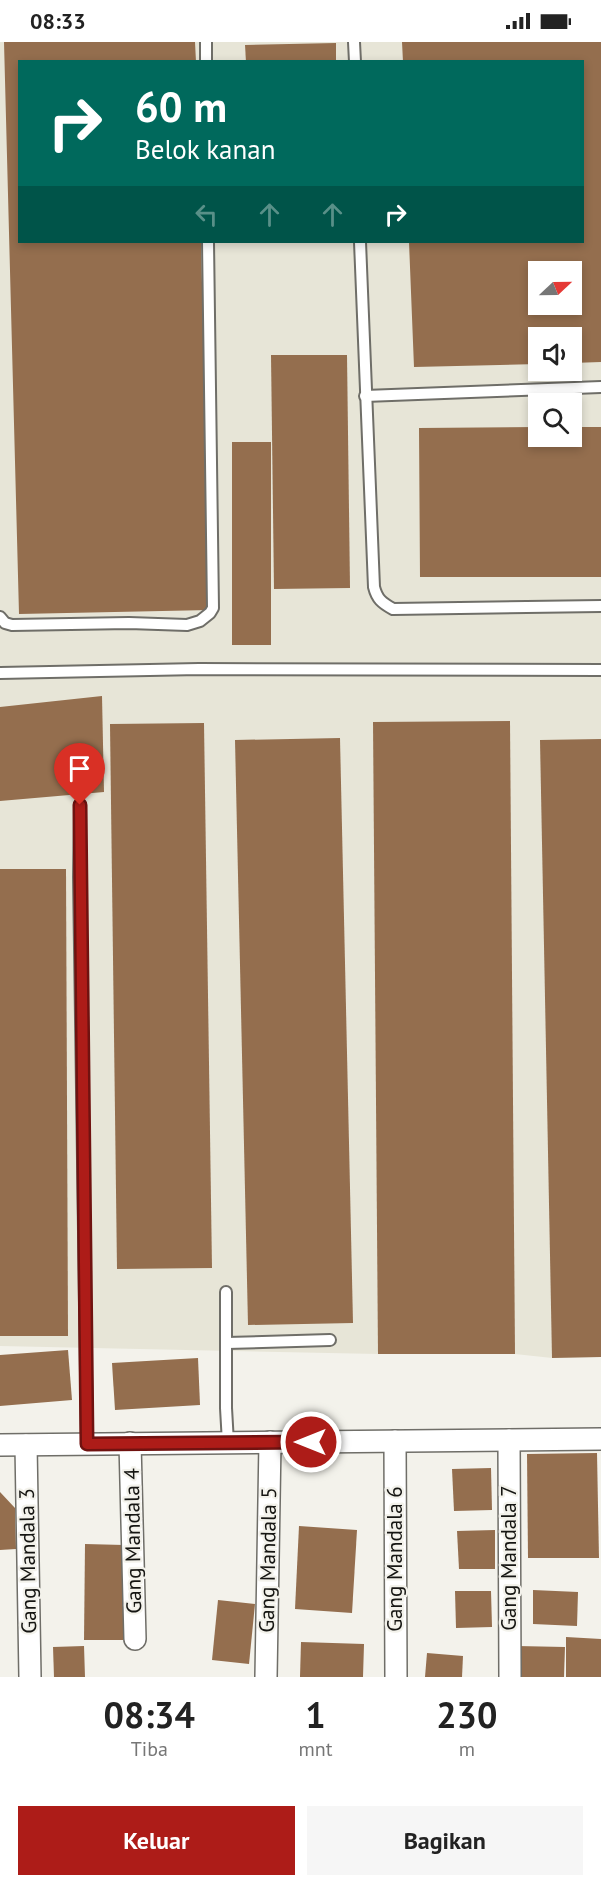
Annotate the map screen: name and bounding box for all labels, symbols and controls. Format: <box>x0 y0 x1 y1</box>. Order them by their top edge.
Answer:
text: 08:33 <box>30 7 86 35</box>
text: 60 m <box>135 79 227 134</box>
icon: right <box>36 84 114 162</box>
text: Belok kanan <box>135 132 275 166</box>
icon: left <box>190 198 223 231</box>
icon: ahead <box>253 198 286 231</box>
icon: ahead <box>316 198 349 231</box>
icon: right <box>379 198 412 231</box>
north arrow <box>528 261 582 315</box>
map controls <box>528 261 582 447</box>
button: sound <box>528 327 582 381</box>
button: search <box>528 393 582 447</box>
pin <box>54 743 105 805</box>
icon: arrive <box>63 752 96 785</box>
position arrow <box>279 1410 343 1474</box>
street label: Gang Mandala 4 <box>118 1468 147 1614</box>
street label: Gang Mandala 7 <box>495 1485 522 1631</box>
street label: Gang Mandala 6 <box>381 1486 408 1632</box>
street label: Gang Mandala 5 <box>253 1487 282 1633</box>
street label: Gang Mandala 3 <box>13 1488 42 1634</box>
text: 08:34 <box>104 1691 195 1738</box>
text: 1 <box>305 1691 326 1738</box>
text: 230 <box>436 1691 497 1738</box>
text: Tiba <box>131 1736 168 1762</box>
text: mnt <box>299 1736 333 1762</box>
text: m <box>459 1736 475 1762</box>
button: Keluar <box>18 1806 295 1875</box>
button: Bagikan <box>307 1806 583 1875</box>

